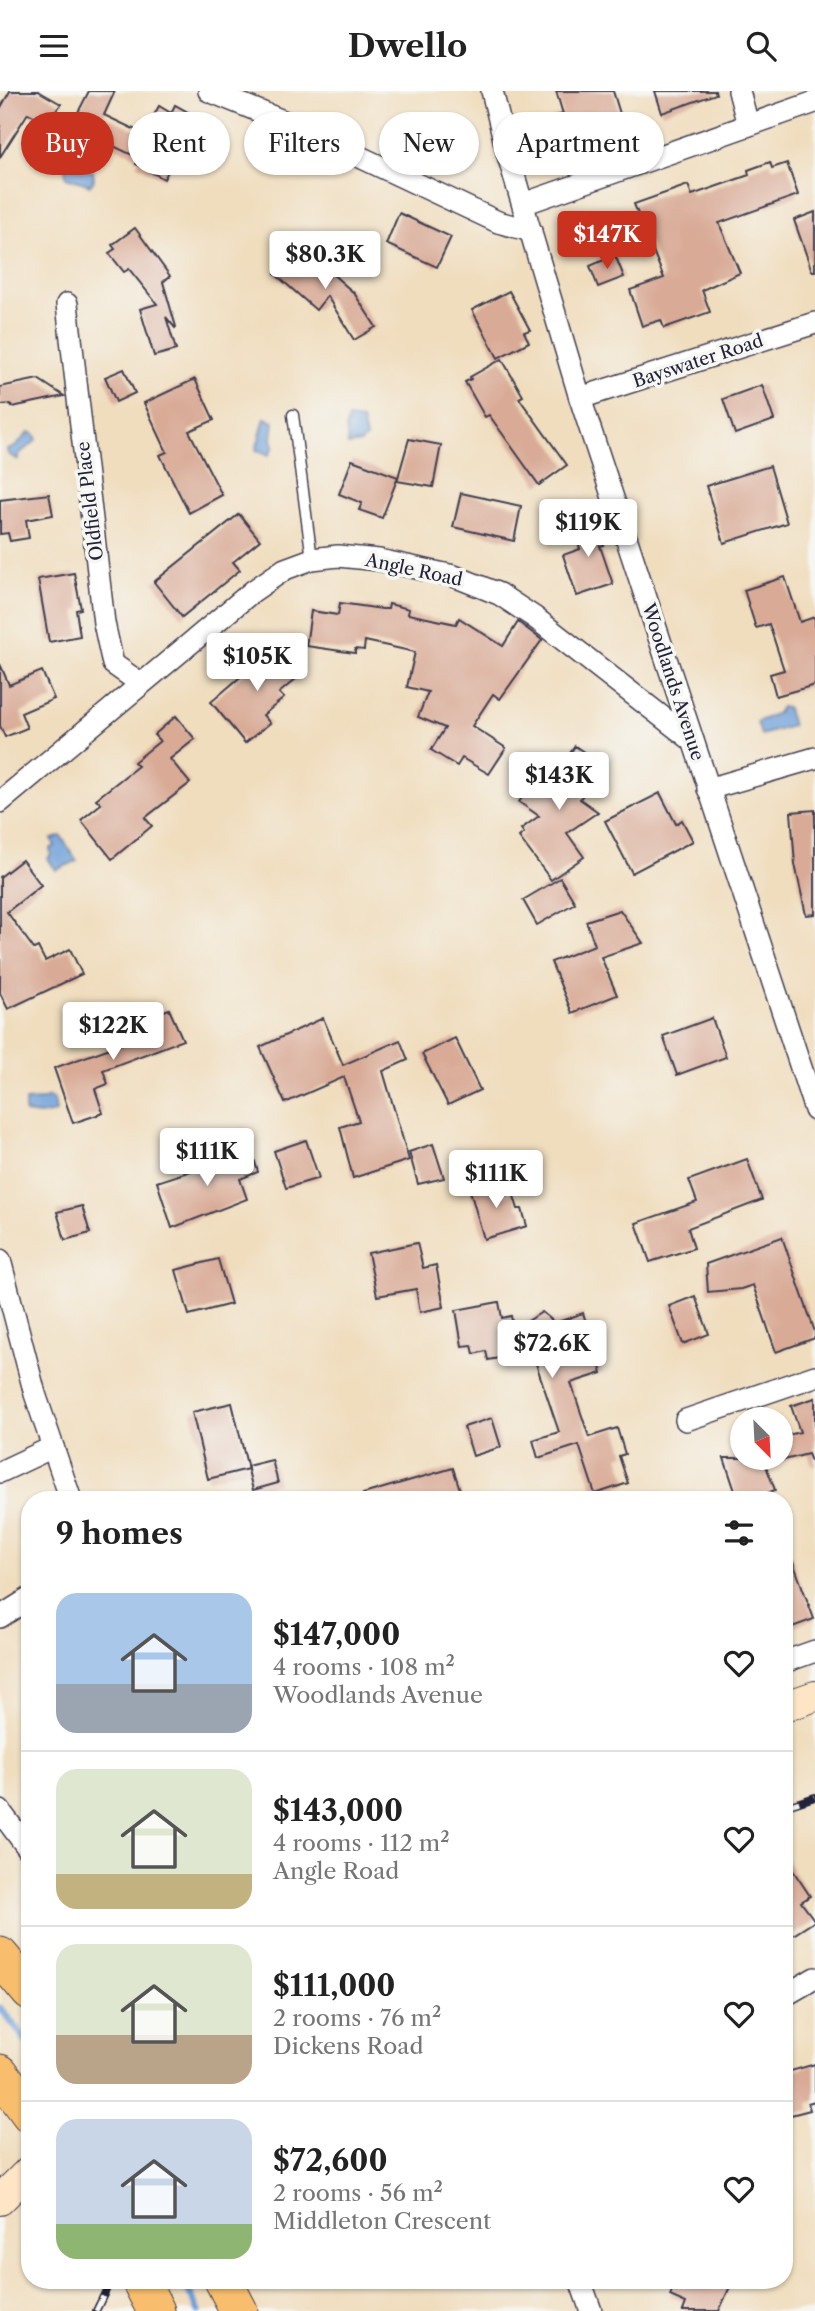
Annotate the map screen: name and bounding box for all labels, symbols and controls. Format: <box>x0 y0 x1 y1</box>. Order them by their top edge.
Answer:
text: Dwello <box>348 26 467 65</box>
icon: menu <box>35 27 73 65</box>
icon: search <box>742 27 780 65</box>
chip: Buy <box>21 112 114 175</box>
chip: Rent <box>128 112 230 175</box>
chip: Filters <box>244 112 365 175</box>
chip: New <box>379 112 479 175</box>
chip: Apartment <box>493 112 664 175</box>
pin: $147K <box>558 211 656 271</box>
text: $147K <box>573 220 641 248</box>
pin: $80.3K <box>268 231 382 291</box>
text: $80.3K <box>285 240 365 268</box>
street label: Bayswater Road <box>630 330 766 392</box>
street label: Oldfield Place <box>72 440 108 562</box>
pin: $119K <box>539 499 637 559</box>
text: $119K <box>555 508 621 536</box>
street label: Angle Road <box>362 549 465 591</box>
street label: Woodlands Avenue <box>637 600 709 763</box>
pin: $105K <box>208 633 306 693</box>
text: $105K <box>223 642 291 670</box>
pin: $143K <box>510 753 608 812</box>
text: $143K <box>525 761 593 789</box>
pin: $122K <box>64 1003 162 1062</box>
text: $122K <box>79 1011 147 1039</box>
pin: $111K <box>158 1129 256 1188</box>
text: $111K <box>176 1137 238 1165</box>
pin: $111K <box>447 1151 545 1210</box>
text: $111K <box>465 1159 527 1187</box>
pin: $72.6K <box>495 1321 609 1380</box>
text: $72.6K <box>514 1329 590 1357</box>
north arrow <box>730 1407 793 1470</box>
map controls <box>730 1407 793 1470</box>
icon: filters <box>720 1514 758 1552</box>
text: 9 homes <box>56 1515 183 1552</box>
text: $147,000 <box>273 1616 400 1653</box>
icon: home <box>112 1621 196 1705</box>
icon: heart <box>720 1644 758 1682</box>
text: 4 rooms · 108 m² <box>273 1653 455 1681</box>
text: Woodlands Avenue <box>273 1681 483 1709</box>
text: $143,000 <box>273 1792 403 1829</box>
icon: home <box>112 1797 196 1881</box>
icon: heart <box>720 1820 758 1858</box>
text: 4 rooms · 112 m² <box>273 1829 450 1857</box>
text: Angle Road <box>273 1857 399 1885</box>
text: $111,000 <box>273 1967 395 2004</box>
icon: home <box>112 1972 196 2056</box>
icon: heart <box>720 1995 758 2033</box>
text: 2 rooms · 76 m² <box>273 2004 441 2032</box>
text: Dickens Road <box>273 2032 423 2060</box>
text: $72,600 <box>273 2142 388 2179</box>
icon: home <box>112 2147 196 2231</box>
icon: heart <box>720 2170 758 2208</box>
text: 2 rooms · 56 m² <box>273 2179 443 2207</box>
text: Middleton Crescent <box>273 2207 491 2235</box>

